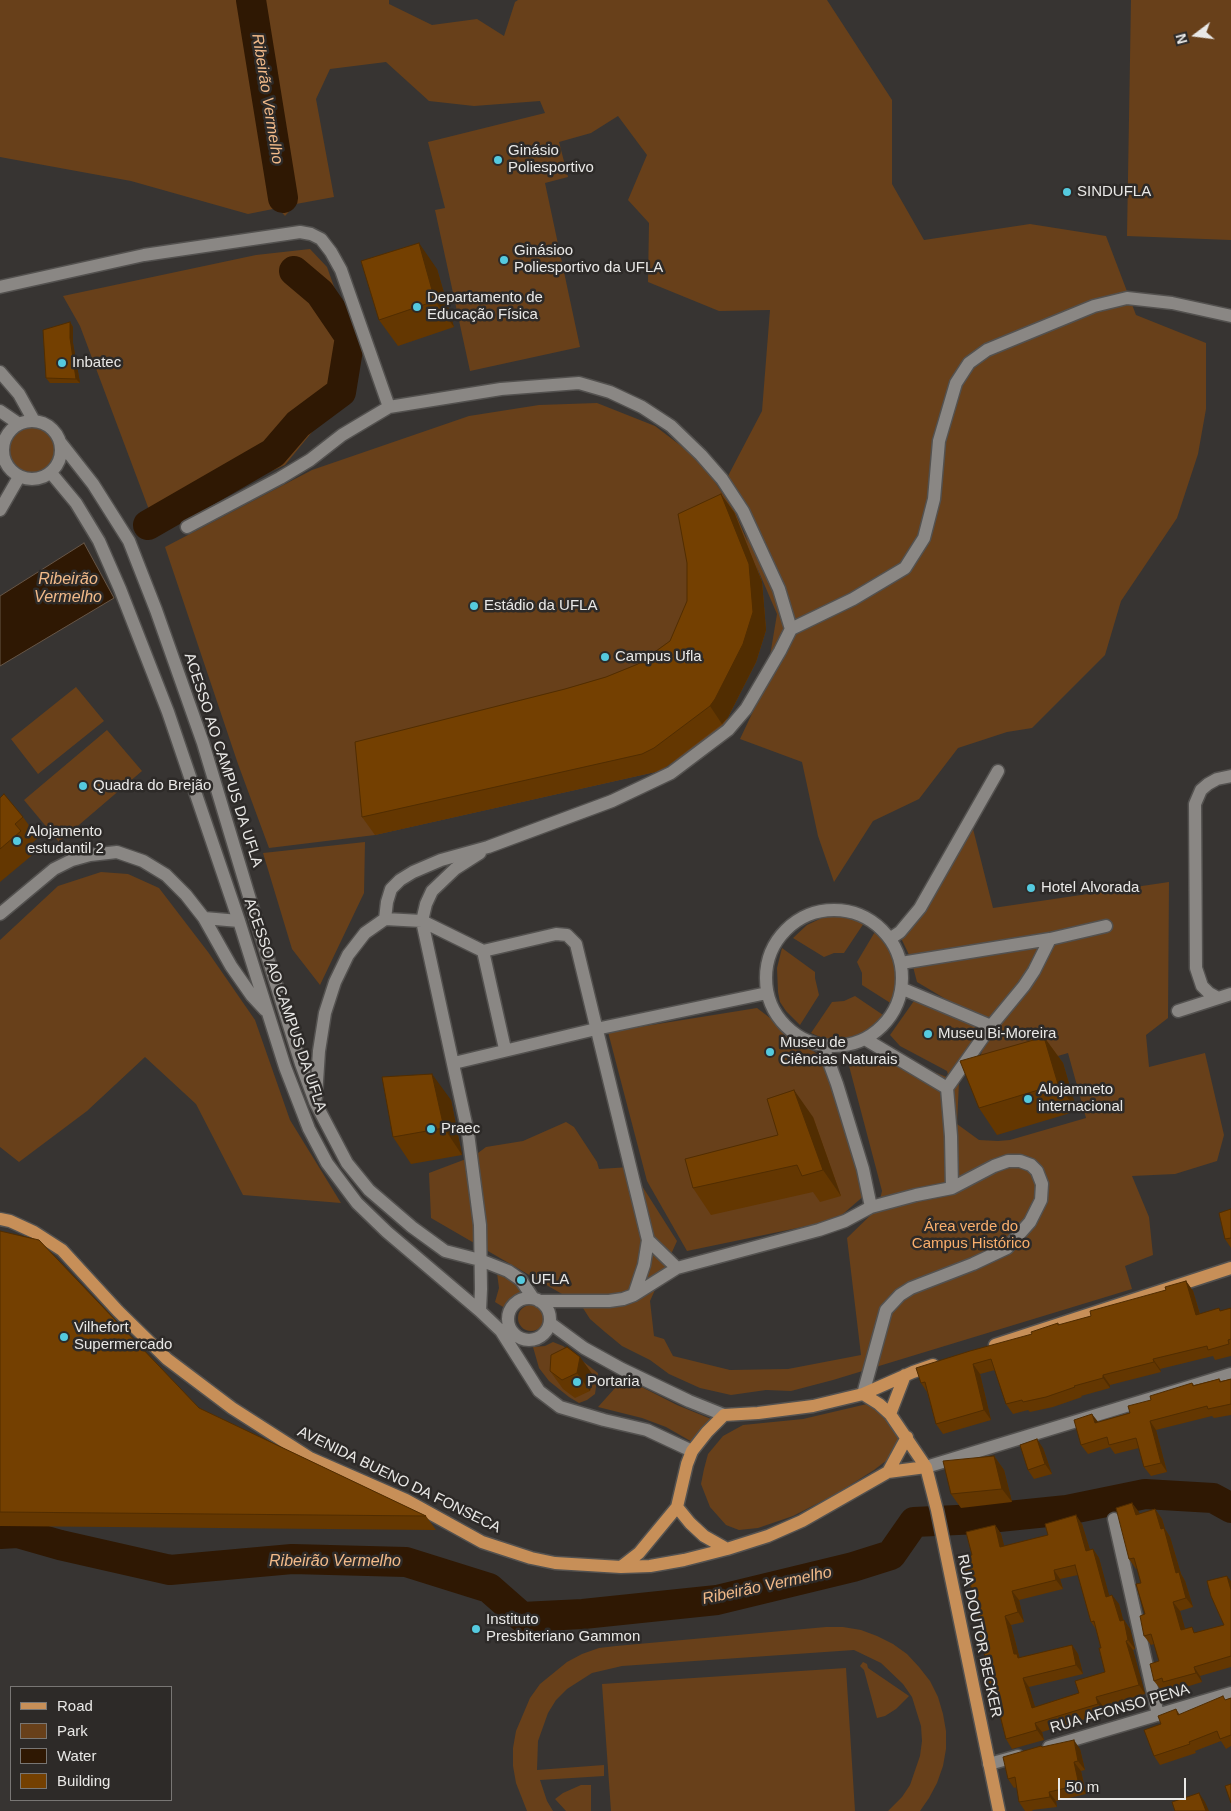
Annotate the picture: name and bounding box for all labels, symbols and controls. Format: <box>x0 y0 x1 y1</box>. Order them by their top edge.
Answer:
north arrow <box>1171 10 1221 60</box>
water label: Ribeirão Vermelho <box>247 32 287 166</box>
text: N <box>1172 32 1191 46</box>
place label: Ginásio Poliesportivo <box>508 142 594 177</box>
marker: Ginásio Poliesportivo <box>492 154 504 166</box>
place label: SINDUFLA <box>1077 183 1151 201</box>
marker: SINDUFLA <box>1061 186 1073 198</box>
place label: Ginásioo Poliesportivo da UFLA <box>514 242 663 277</box>
marker: Ginásioo Poliesportivo da UFLA <box>498 254 510 266</box>
place label: Departamento de Educação Física <box>427 289 543 324</box>
marker: Departamento de Educação Física <box>411 301 423 313</box>
place label: Inbatec <box>72 354 121 372</box>
marker: Inbatec <box>56 357 68 369</box>
water label: Ribeirão Vermelho <box>34 570 102 608</box>
place label: Estádio da UFLA <box>484 597 597 615</box>
marker: Estádio da UFLA <box>468 600 480 612</box>
place label: Campus Ufla <box>615 648 702 666</box>
street label: ACESSO AO CAMPUS DA UFLA <box>180 651 266 869</box>
marker: Campus Ufla <box>599 651 611 663</box>
place label: Quadra do Brejão <box>93 777 211 795</box>
marker: Quadra do Brejão <box>77 780 89 792</box>
place label: Alojamento estudantil 2 <box>27 823 104 858</box>
marker: Alojamento estudantil 2 <box>11 835 23 847</box>
place label: Hotel Alvorada <box>1041 879 1139 897</box>
marker: Hotel Alvorada <box>1025 882 1037 894</box>
street label: ACESSO AO CAMPUS DA UFLA <box>240 896 330 1114</box>
place label: Museu Bi-Moreira <box>938 1025 1056 1043</box>
marker: Museu Bi-Moreira <box>922 1028 934 1040</box>
place label: Museu de Ciências Naturais <box>780 1034 898 1069</box>
marker: Museu de Ciências Naturais <box>764 1046 776 1058</box>
place label: Alojamneto internacional <box>1038 1081 1123 1116</box>
marker: Alojamneto internacional <box>1022 1093 1034 1105</box>
place label: Praec <box>441 1120 480 1138</box>
marker: Praec <box>425 1123 437 1135</box>
park label: Área verde do Campus Histórico <box>912 1218 1030 1253</box>
place label: UFLA <box>531 1271 569 1289</box>
marker: UFLA <box>515 1274 527 1286</box>
place label: Vilhefort Supermercado <box>74 1319 172 1354</box>
marker: Vilhefort Supermercado <box>58 1331 70 1343</box>
place label: Portaria <box>587 1373 640 1391</box>
marker: Portaria <box>571 1376 583 1388</box>
street label: AVENIDA BUENO DA FONSECA <box>294 1423 504 1537</box>
water label: Ribeirão Vermelho <box>269 1552 401 1572</box>
street label: RUA DOUTOR BECKER <box>953 1553 1005 1719</box>
water label: Ribeirão Vermelho <box>700 1563 834 1609</box>
place label: Instituto Presbiteriano Gammon <box>486 1611 640 1646</box>
marker: Instituto Presbiteriano Gammon <box>470 1623 482 1635</box>
street label: RUA AFONSO PENA <box>1048 1680 1192 1738</box>
legend <box>10 1686 172 1801</box>
text: Road <box>57 1697 93 1714</box>
text: Park <box>57 1722 88 1739</box>
text: Water <box>57 1747 96 1764</box>
scale bar <box>1061 1768 1188 1800</box>
text: Building <box>57 1772 110 1789</box>
text: 50 m <box>1066 1778 1099 1795</box>

